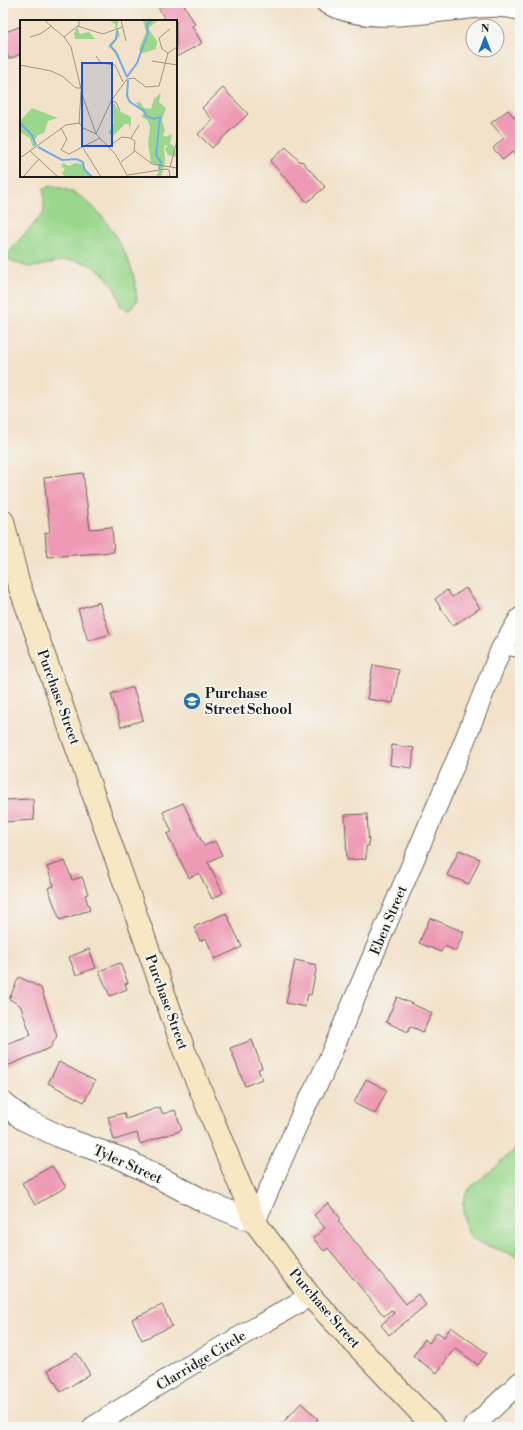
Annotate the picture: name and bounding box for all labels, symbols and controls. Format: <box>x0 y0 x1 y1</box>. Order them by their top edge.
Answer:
north arrow <box>465 18 505 58</box>
inset map <box>20 20 177 177</box>
text: N <box>481 22 490 36</box>
street label: Purchase Street <box>32 647 84 747</box>
place label: Purchase Street School <box>205 685 293 719</box>
school or university icon: Purchase Street School <box>182 691 202 711</box>
street label: Eben Street <box>366 883 412 958</box>
street label: Purchase Street <box>140 952 192 1052</box>
street label: Tyler Street <box>90 1142 165 1188</box>
street label: Purchase Street <box>285 1265 364 1352</box>
street label: Clarridge Circle <box>153 1327 250 1395</box>

